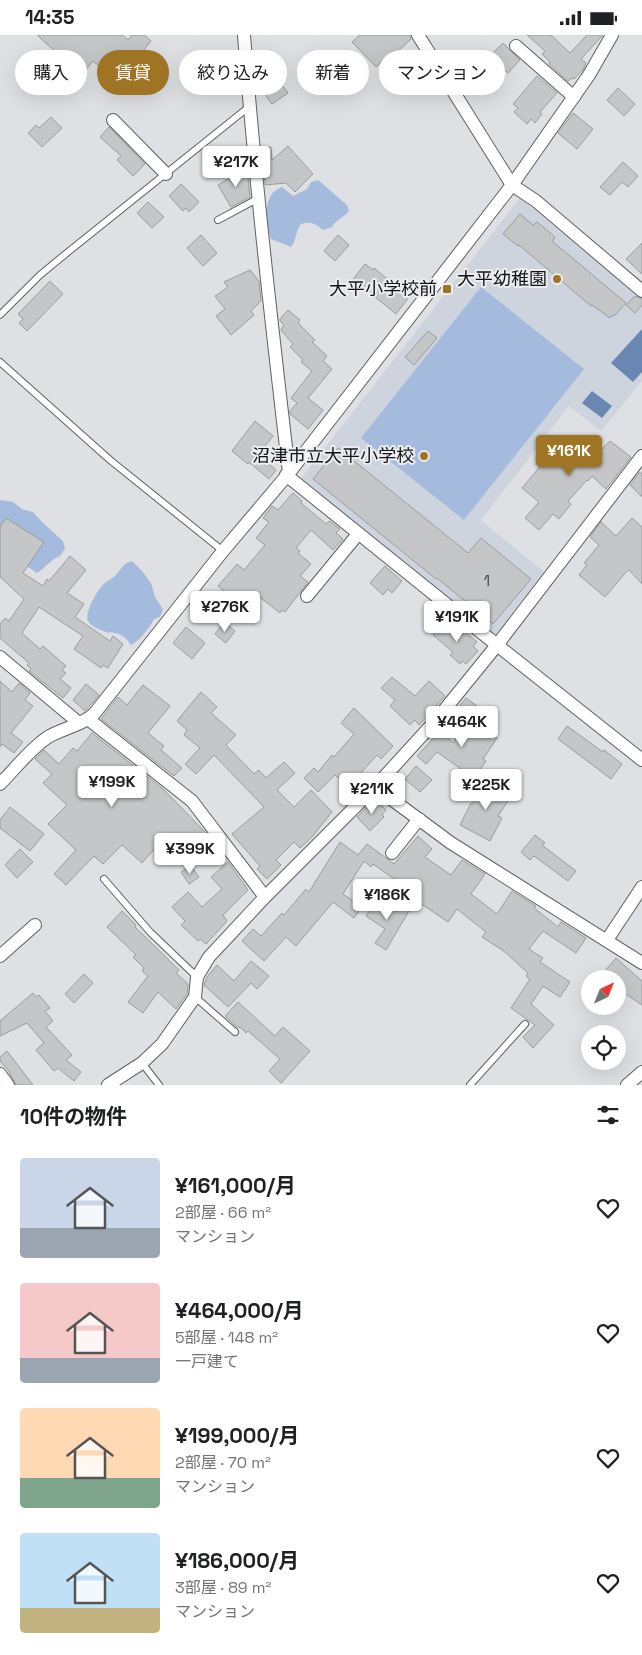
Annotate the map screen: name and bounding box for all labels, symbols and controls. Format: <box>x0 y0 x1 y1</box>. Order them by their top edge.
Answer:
text: 14:35 <box>25 5 74 30</box>
chip: 購入 <box>15 50 87 95</box>
chip: 賃貸 <box>97 50 169 95</box>
chip: 絞り込み <box>179 50 287 95</box>
chip: 新着 <box>297 50 369 95</box>
chip: マンション <box>379 50 505 95</box>
pin: ¥217K <box>201 145 271 188</box>
text: ¥217K <box>213 151 259 172</box>
place label: 大平幼稚園 <box>457 267 547 290</box>
marker: 大平幼稚園 <box>551 273 563 285</box>
place label: 大平小学校前 <box>329 277 437 300</box>
marker: 大平小学校前 <box>441 283 453 295</box>
pin: ¥161K <box>534 435 604 477</box>
text: ¥161K <box>547 440 591 461</box>
place label: 沼津市立大平小学校 <box>252 444 414 467</box>
marker: 沼津市立大平小学校 <box>418 450 430 462</box>
house number: 1 <box>484 571 490 590</box>
pin: ¥276K <box>190 591 260 633</box>
text: ¥276K <box>201 596 249 617</box>
pin: ¥191K <box>422 601 492 643</box>
text: ¥191K <box>435 606 479 627</box>
pin: ¥464K <box>427 705 497 748</box>
text: ¥464K <box>437 711 487 732</box>
pin: ¥199K <box>77 765 147 808</box>
pin: ¥225K <box>451 769 521 811</box>
text: ¥199K <box>89 771 135 792</box>
pin: ¥211K <box>337 773 407 815</box>
text: ¥225K <box>462 774 510 795</box>
text: ¥211K <box>350 778 394 799</box>
pin: ¥399K <box>155 833 225 875</box>
text: ¥399K <box>165 838 215 859</box>
pin: ¥186K <box>352 879 422 921</box>
text: ¥186K <box>364 884 410 905</box>
north arrow <box>581 970 626 1015</box>
map controls <box>581 970 626 1070</box>
button: locate <box>581 1025 626 1070</box>
icon: filters <box>594 1101 622 1129</box>
text: 10件の物件 <box>20 1103 127 1130</box>
text: ¥161,000/月 <box>175 1172 296 1199</box>
icon: home <box>60 1178 120 1238</box>
icon: heart <box>594 1194 622 1222</box>
text: 2部屋 · 66 m² <box>175 1202 271 1223</box>
text: マンション <box>175 1226 255 1247</box>
text: ¥464,000/月 <box>175 1297 304 1324</box>
icon: home <box>60 1303 120 1363</box>
icon: heart <box>594 1319 622 1347</box>
text: 5部屋 · 148 m² <box>175 1327 278 1348</box>
text: 一戸建て <box>175 1351 239 1372</box>
text: ¥199,000/月 <box>175 1422 299 1449</box>
icon: home <box>60 1428 120 1488</box>
icon: heart <box>594 1444 622 1472</box>
text: 2部屋 · 70 m² <box>175 1452 271 1473</box>
text: マンション <box>175 1476 255 1497</box>
text: ¥186,000/月 <box>175 1547 299 1574</box>
icon: home <box>60 1553 120 1613</box>
icon: heart <box>594 1569 622 1597</box>
text: 3部屋 · 89 m² <box>175 1577 271 1598</box>
text: マンション <box>175 1601 255 1622</box>

